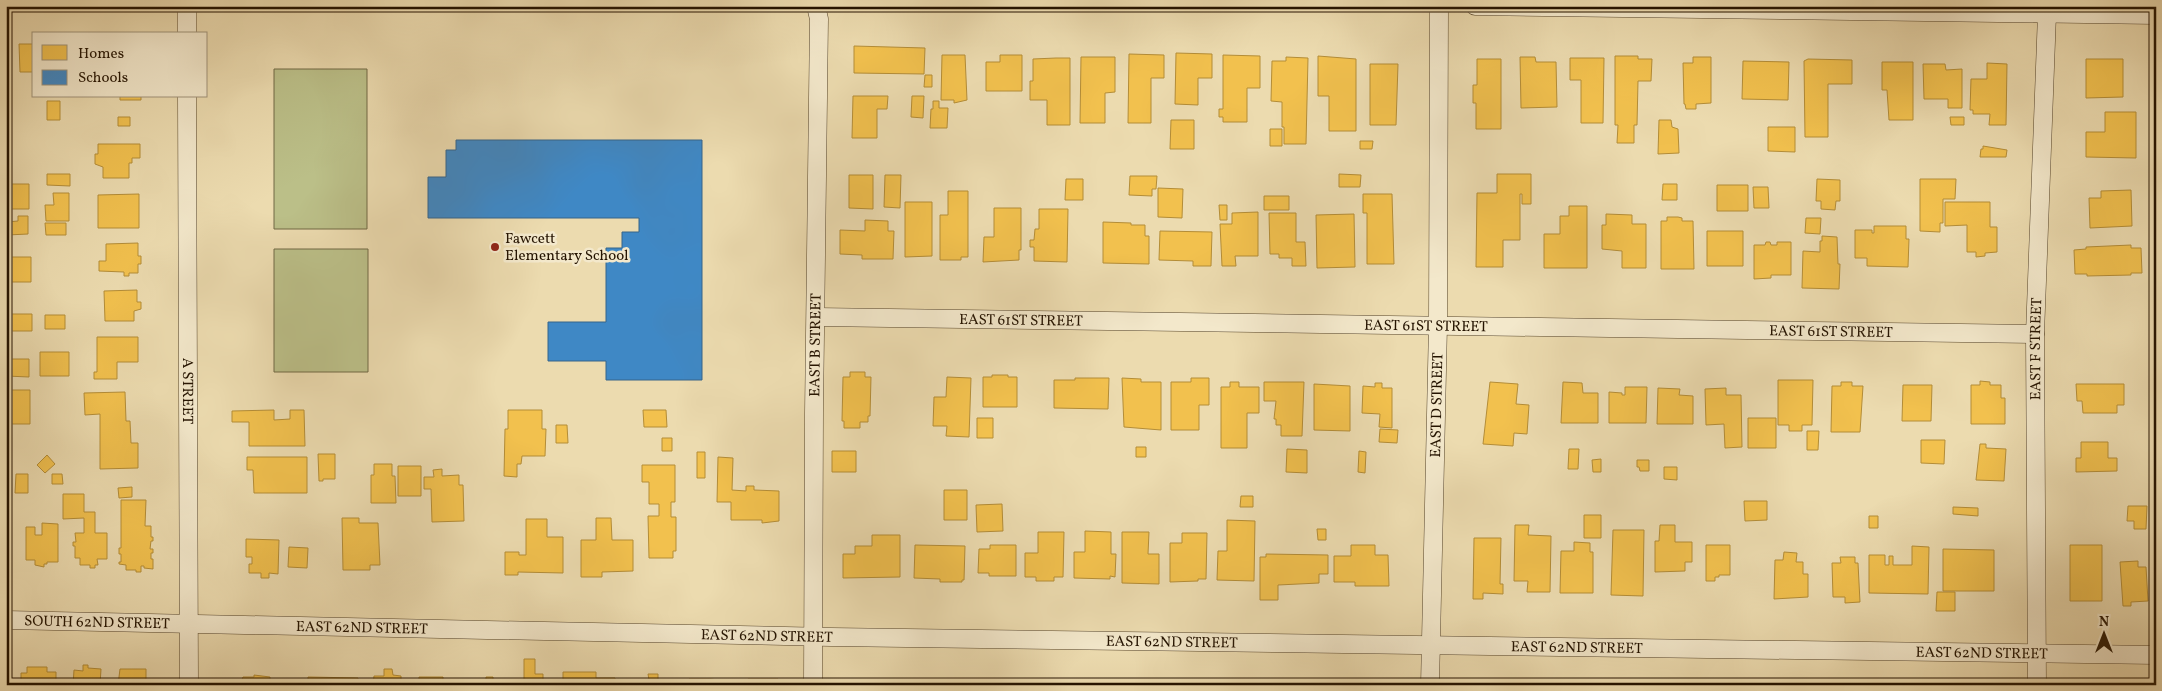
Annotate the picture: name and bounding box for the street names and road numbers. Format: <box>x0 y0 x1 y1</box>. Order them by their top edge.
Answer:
street label: EAST B STREET <box>805 293 828 397</box>
street label: EAST F STREET <box>2026 297 2048 400</box>
street label: EAST 61ST STREET <box>959 310 1083 333</box>
street label: EAST 61ST STREET <box>1364 316 1488 338</box>
street label: EAST 61ST STREET <box>1769 321 1893 344</box>
street label: EAST D STREET <box>1426 352 1449 458</box>
street label: A STREET <box>176 358 197 424</box>
street label: SOUTH 62ND STREET <box>24 611 170 635</box>
street label: EAST 62ND STREET <box>296 617 428 641</box>
street label: EAST 62ND STREET <box>701 625 833 649</box>
street label: EAST 62ND STREET <box>1106 632 1238 655</box>
street label: EAST 62ND STREET <box>1511 637 1643 660</box>
street label: EAST 62ND STREET <box>1916 643 2048 666</box>

